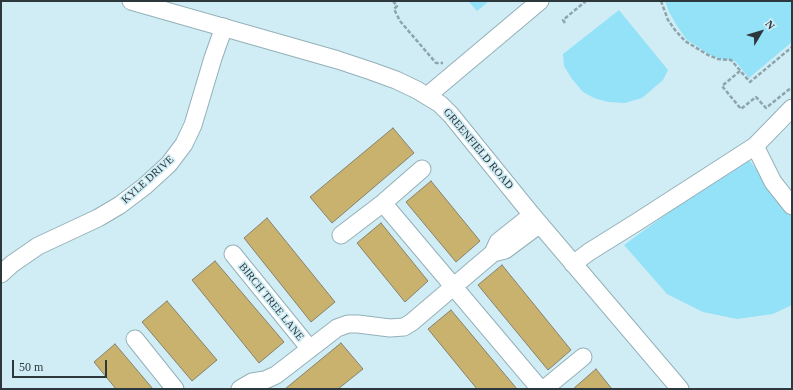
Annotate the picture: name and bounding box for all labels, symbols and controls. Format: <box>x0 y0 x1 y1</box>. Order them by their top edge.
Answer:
north arrow <box>741 12 781 52</box>
text: N <box>763 18 778 31</box>
street label: GREENFIELD ROAD <box>440 106 516 192</box>
street label: KYLE DRIVE <box>119 153 177 207</box>
street label: BIRCH TREE LANE <box>236 261 306 343</box>
scale bar <box>14 352 109 378</box>
text: 50 m <box>19 360 43 374</box>

